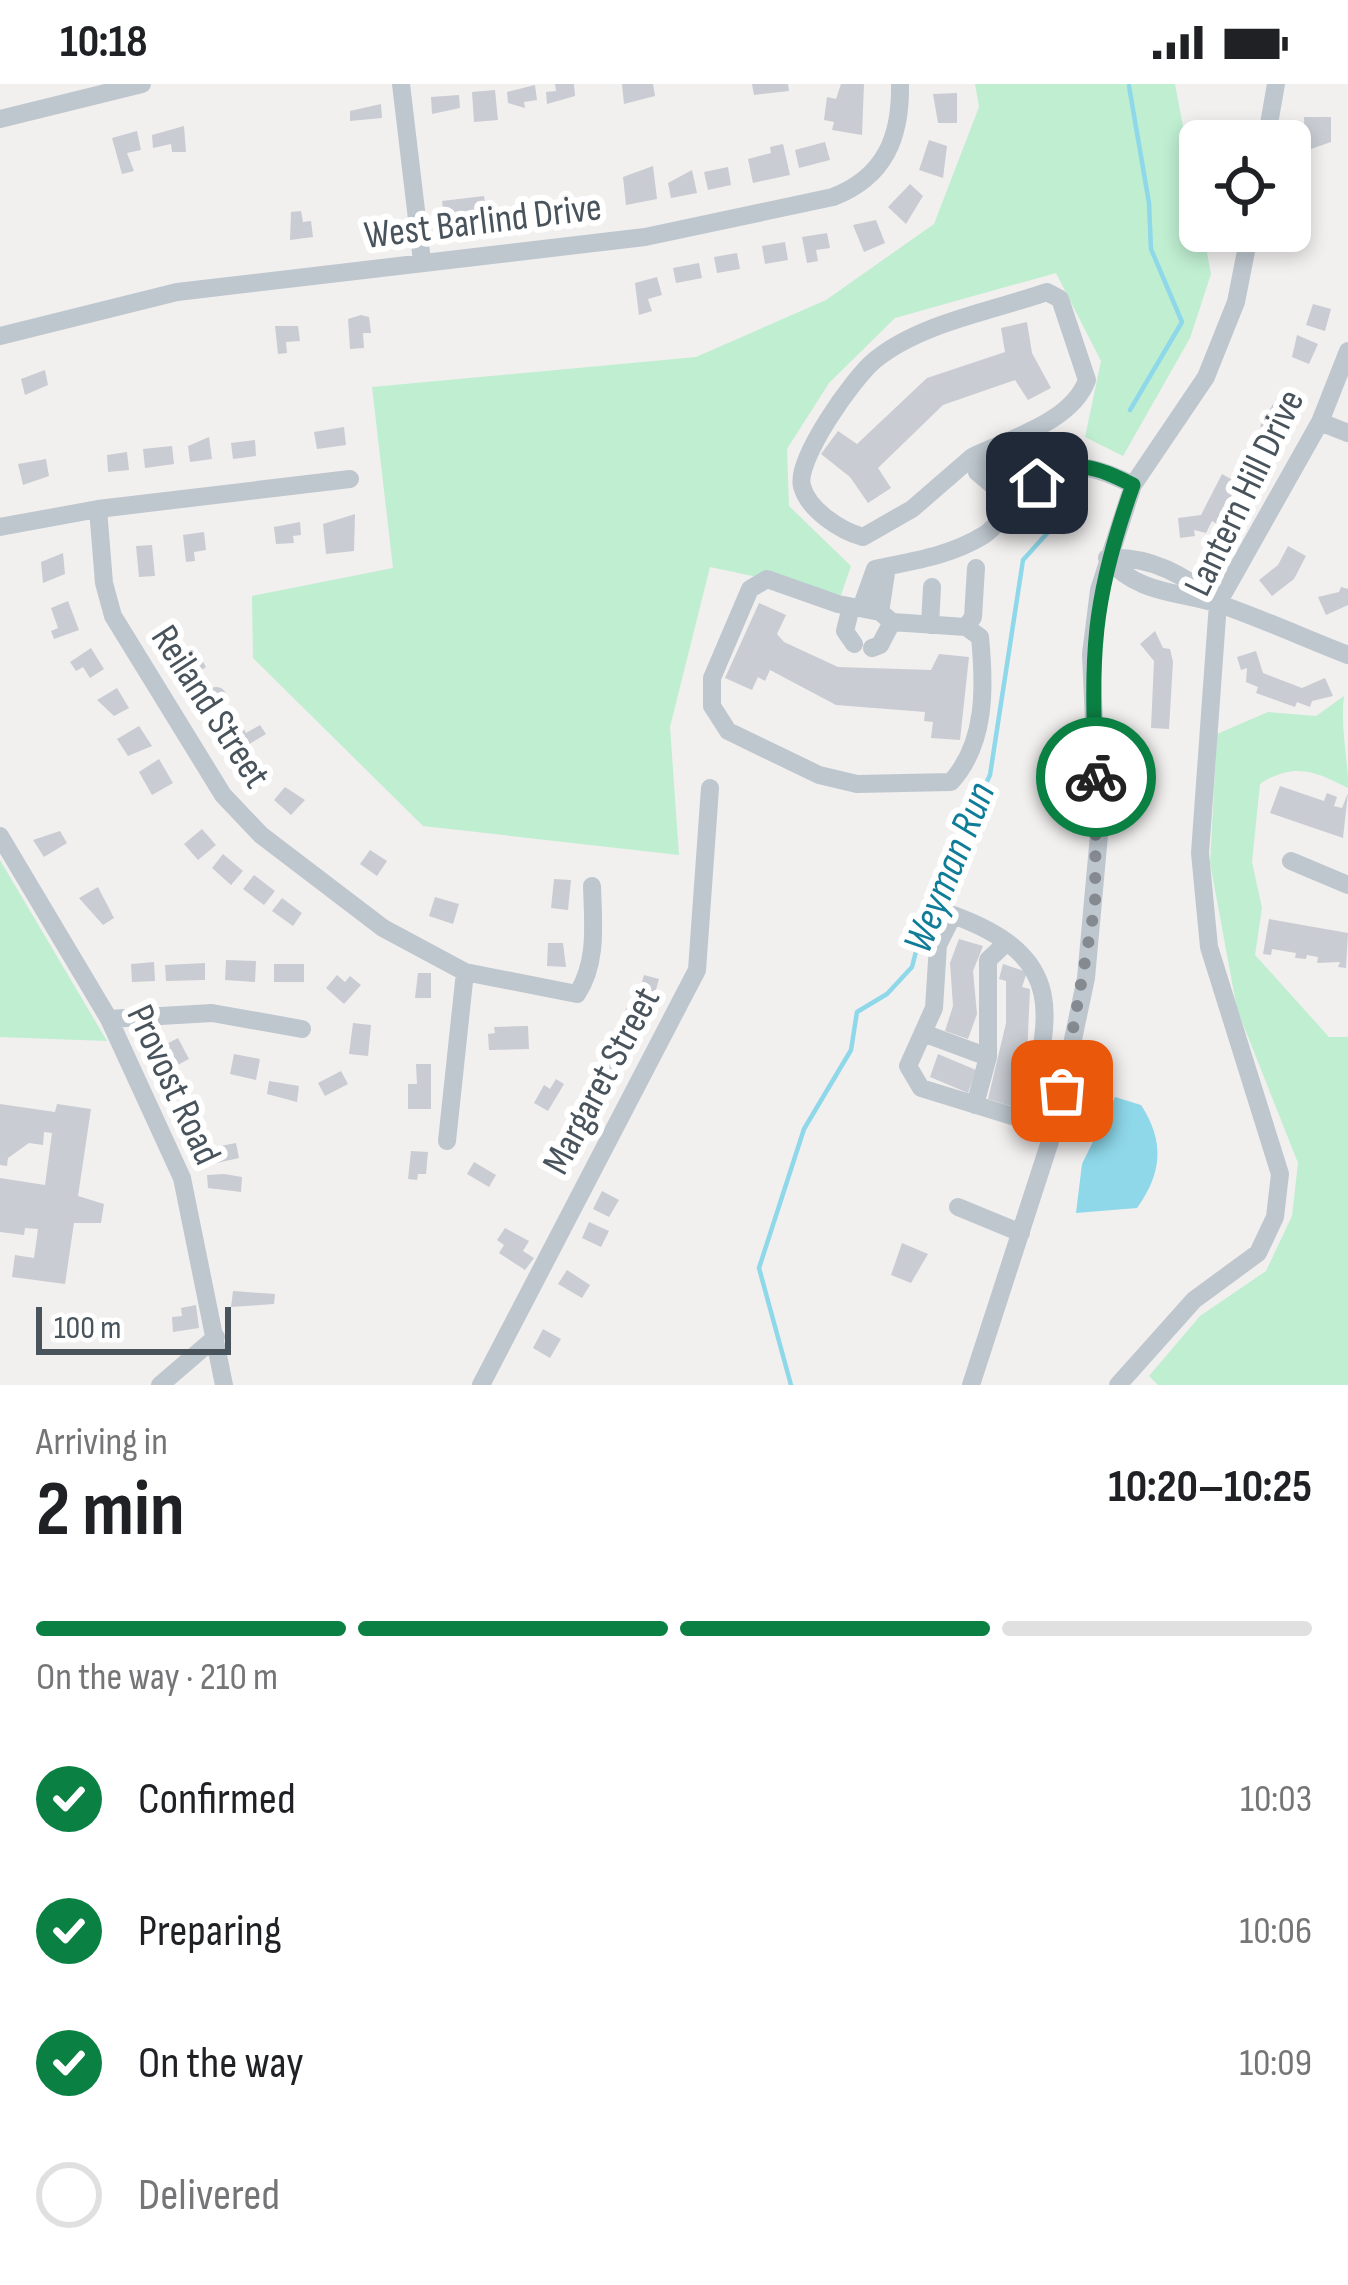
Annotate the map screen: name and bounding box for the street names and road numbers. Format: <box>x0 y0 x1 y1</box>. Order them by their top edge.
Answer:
street label: West Barlind Drive <box>362 184 604 260</box>
street label: Lantern Hill Drive <box>1175 382 1315 604</box>
street label: Reiland Street <box>140 617 280 797</box>
street label: Margaret Street <box>533 980 671 1182</box>
street label: Provost Road <box>116 998 230 1172</box>

